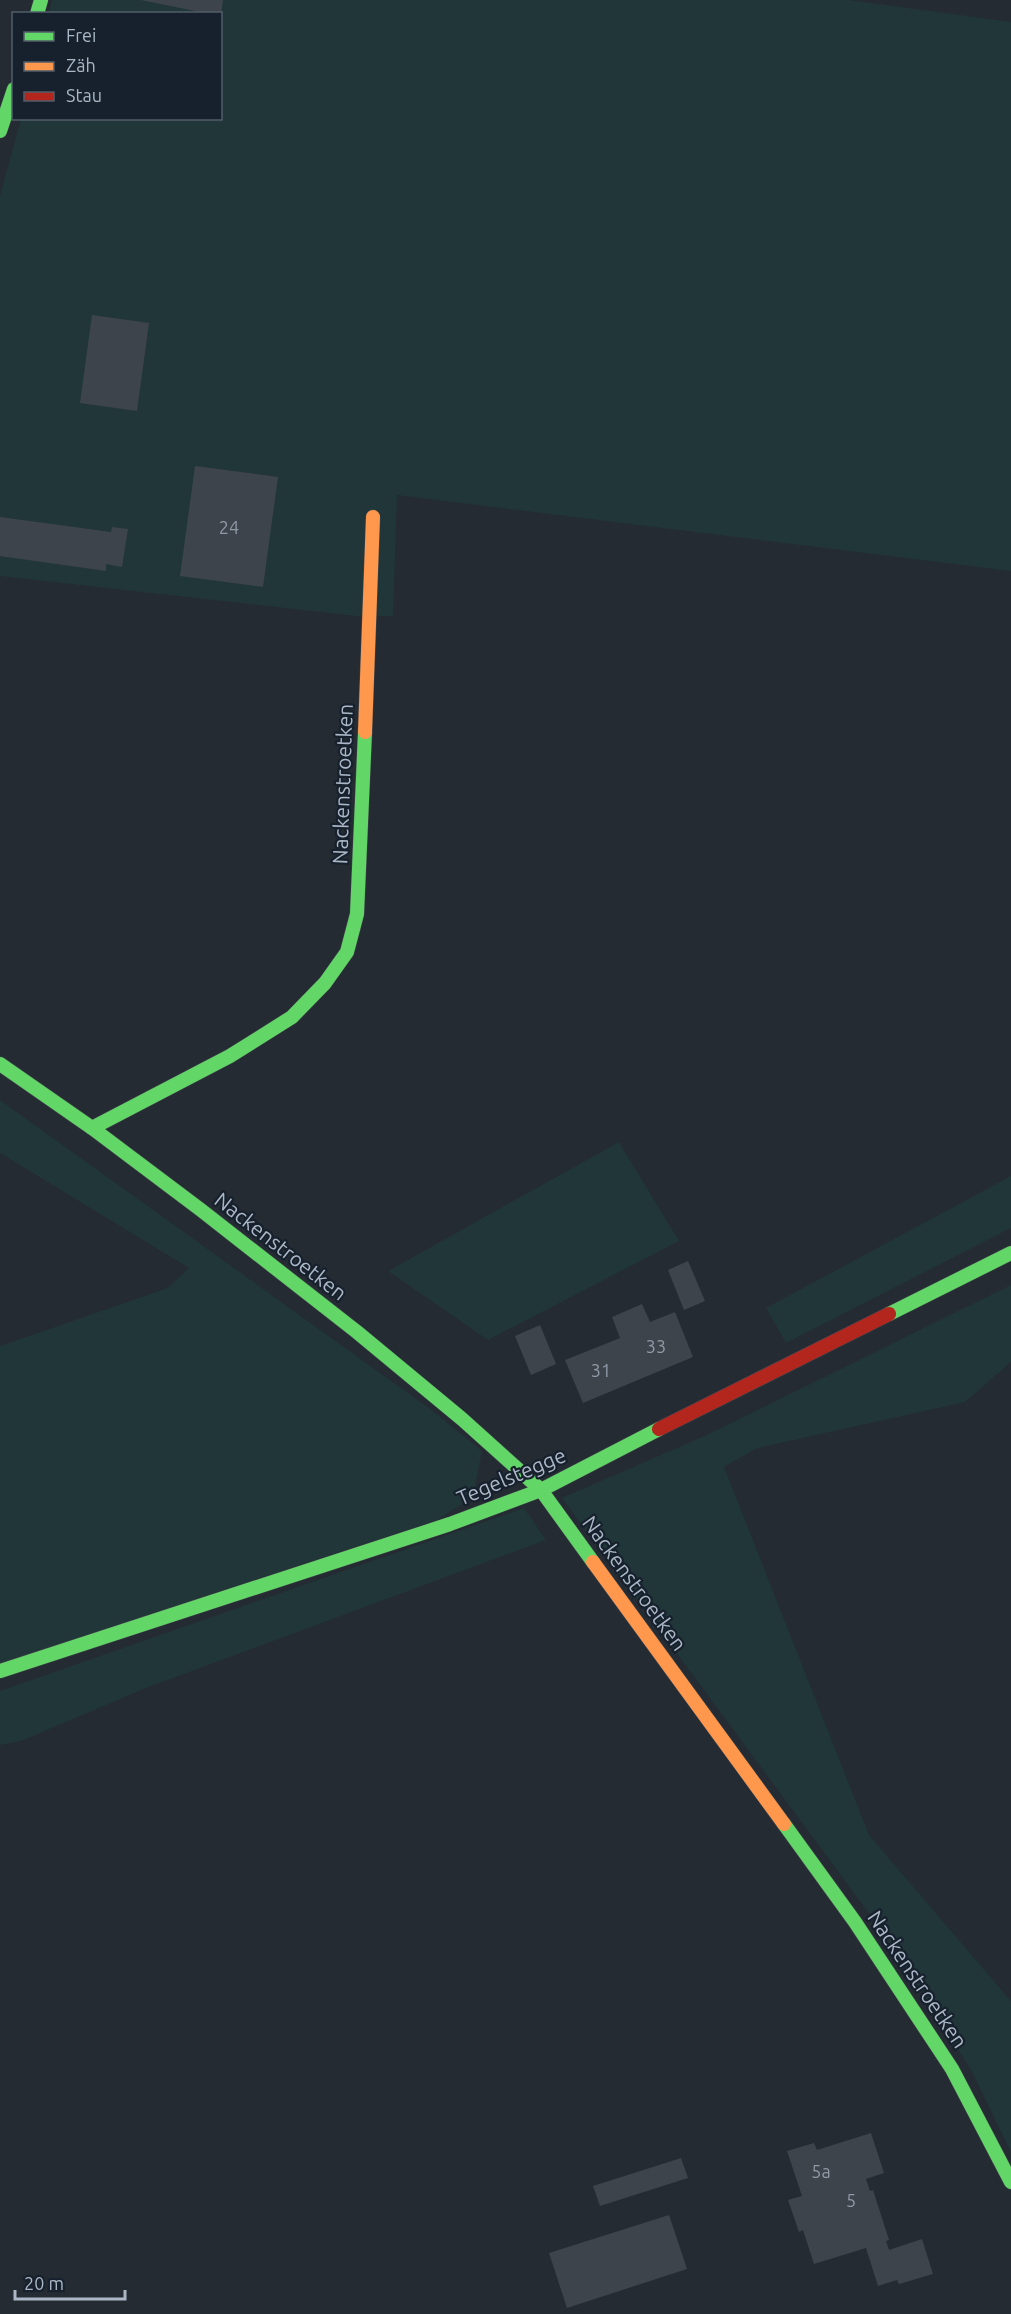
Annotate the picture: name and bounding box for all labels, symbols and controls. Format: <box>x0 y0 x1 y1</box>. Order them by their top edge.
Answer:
legend <box>12 12 222 120</box>
text: Frei <box>66 25 96 45</box>
text: Zäh <box>66 55 96 75</box>
text: Stau <box>66 85 102 105</box>
house number: 24 <box>219 517 239 537</box>
street label: Nackenstroetken <box>327 703 357 865</box>
street label: Nackenstroetken <box>210 1187 352 1305</box>
house number: 33 <box>646 1336 666 1356</box>
house number: 31 <box>591 1360 611 1380</box>
street label: Tegelstegge <box>453 1442 569 1510</box>
street label: Nackenstroetken <box>578 1511 692 1655</box>
street label: Nackenstroetken <box>863 1906 973 2052</box>
house number: 5a <box>811 2161 831 2181</box>
house number: 5 <box>846 2190 856 2210</box>
scale bar <box>15 2263 124 2301</box>
text: 20 m <box>24 2273 64 2293</box>

